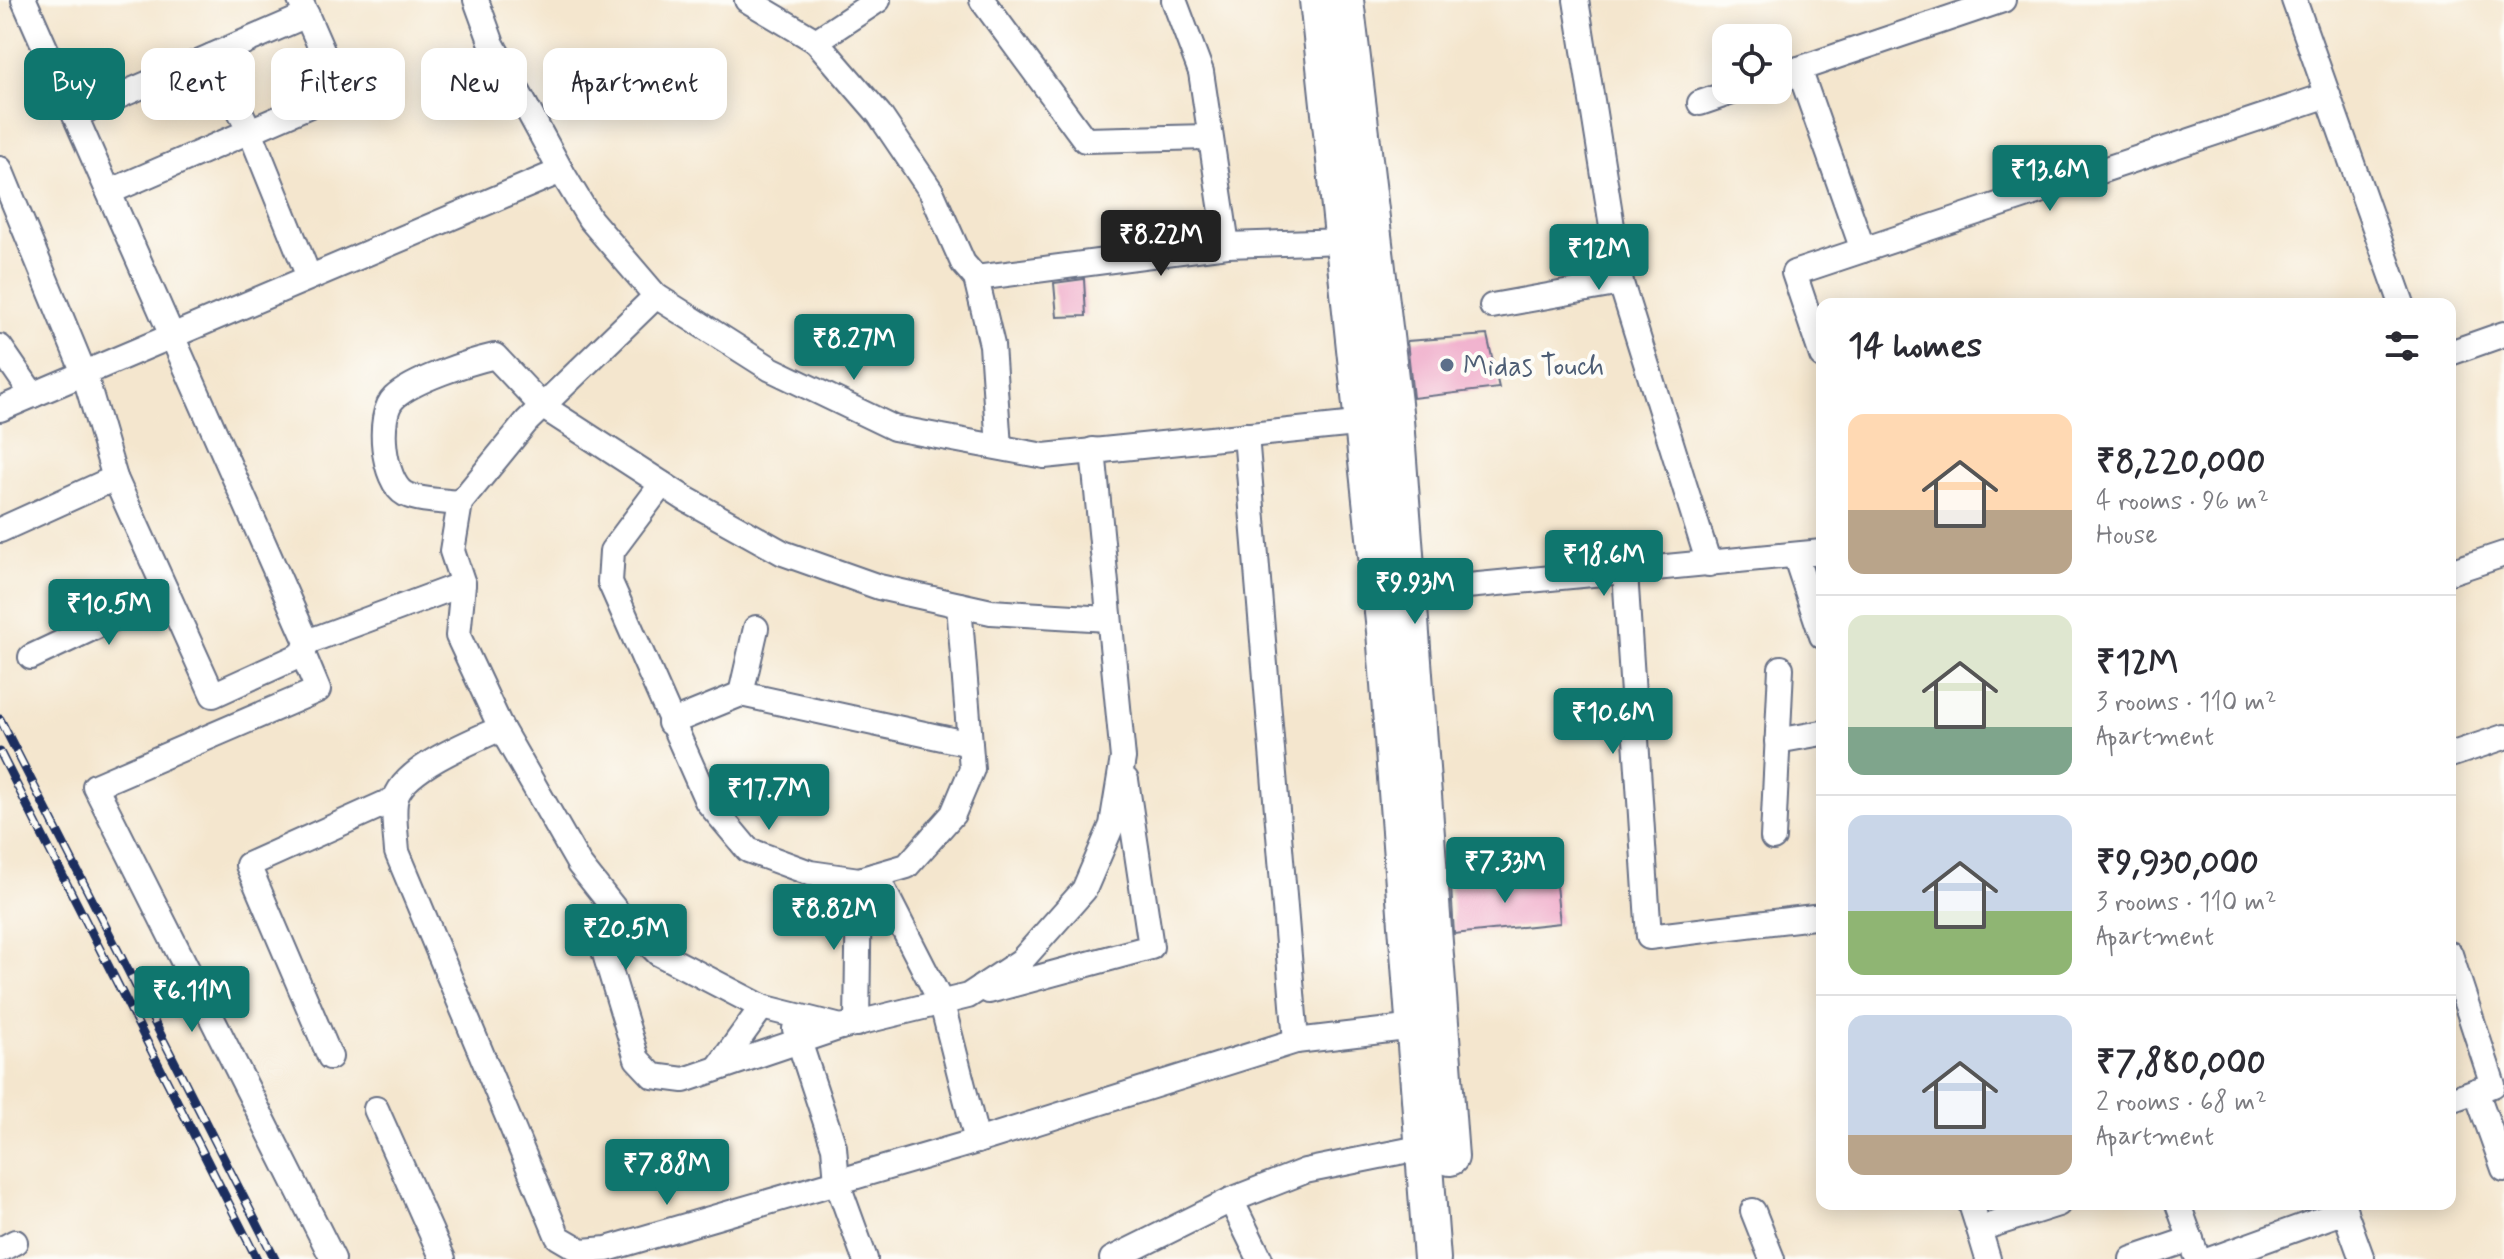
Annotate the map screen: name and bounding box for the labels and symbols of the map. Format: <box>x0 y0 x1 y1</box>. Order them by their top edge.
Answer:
pin: ₹13.6M <box>1985 145 2115 213</box>
pin: ₹8.22M <box>1096 210 1226 278</box>
pin: ₹12M <box>1552 224 1646 292</box>
pin: ₹8.27M <box>789 314 919 382</box>
place label: Midas Touch <box>1463 349 1604 386</box>
marker: Midas Touch <box>1438 356 1456 374</box>
pin: ₹18.6M <box>1539 530 1669 598</box>
pin: ₹9.93M <box>1350 558 1480 626</box>
pin: ₹10.5M <box>44 579 174 647</box>
pin: ₹10.6M <box>1548 688 1678 756</box>
pin: ₹17.7M <box>704 764 834 832</box>
pin: ₹7.33M <box>1440 837 1570 905</box>
pin: ₹8.82M <box>769 884 899 952</box>
pin: ₹20.5M <box>561 904 691 972</box>
pin: ₹6.11M <box>127 966 257 1034</box>
pin: ₹7.88M <box>602 1139 732 1207</box>

